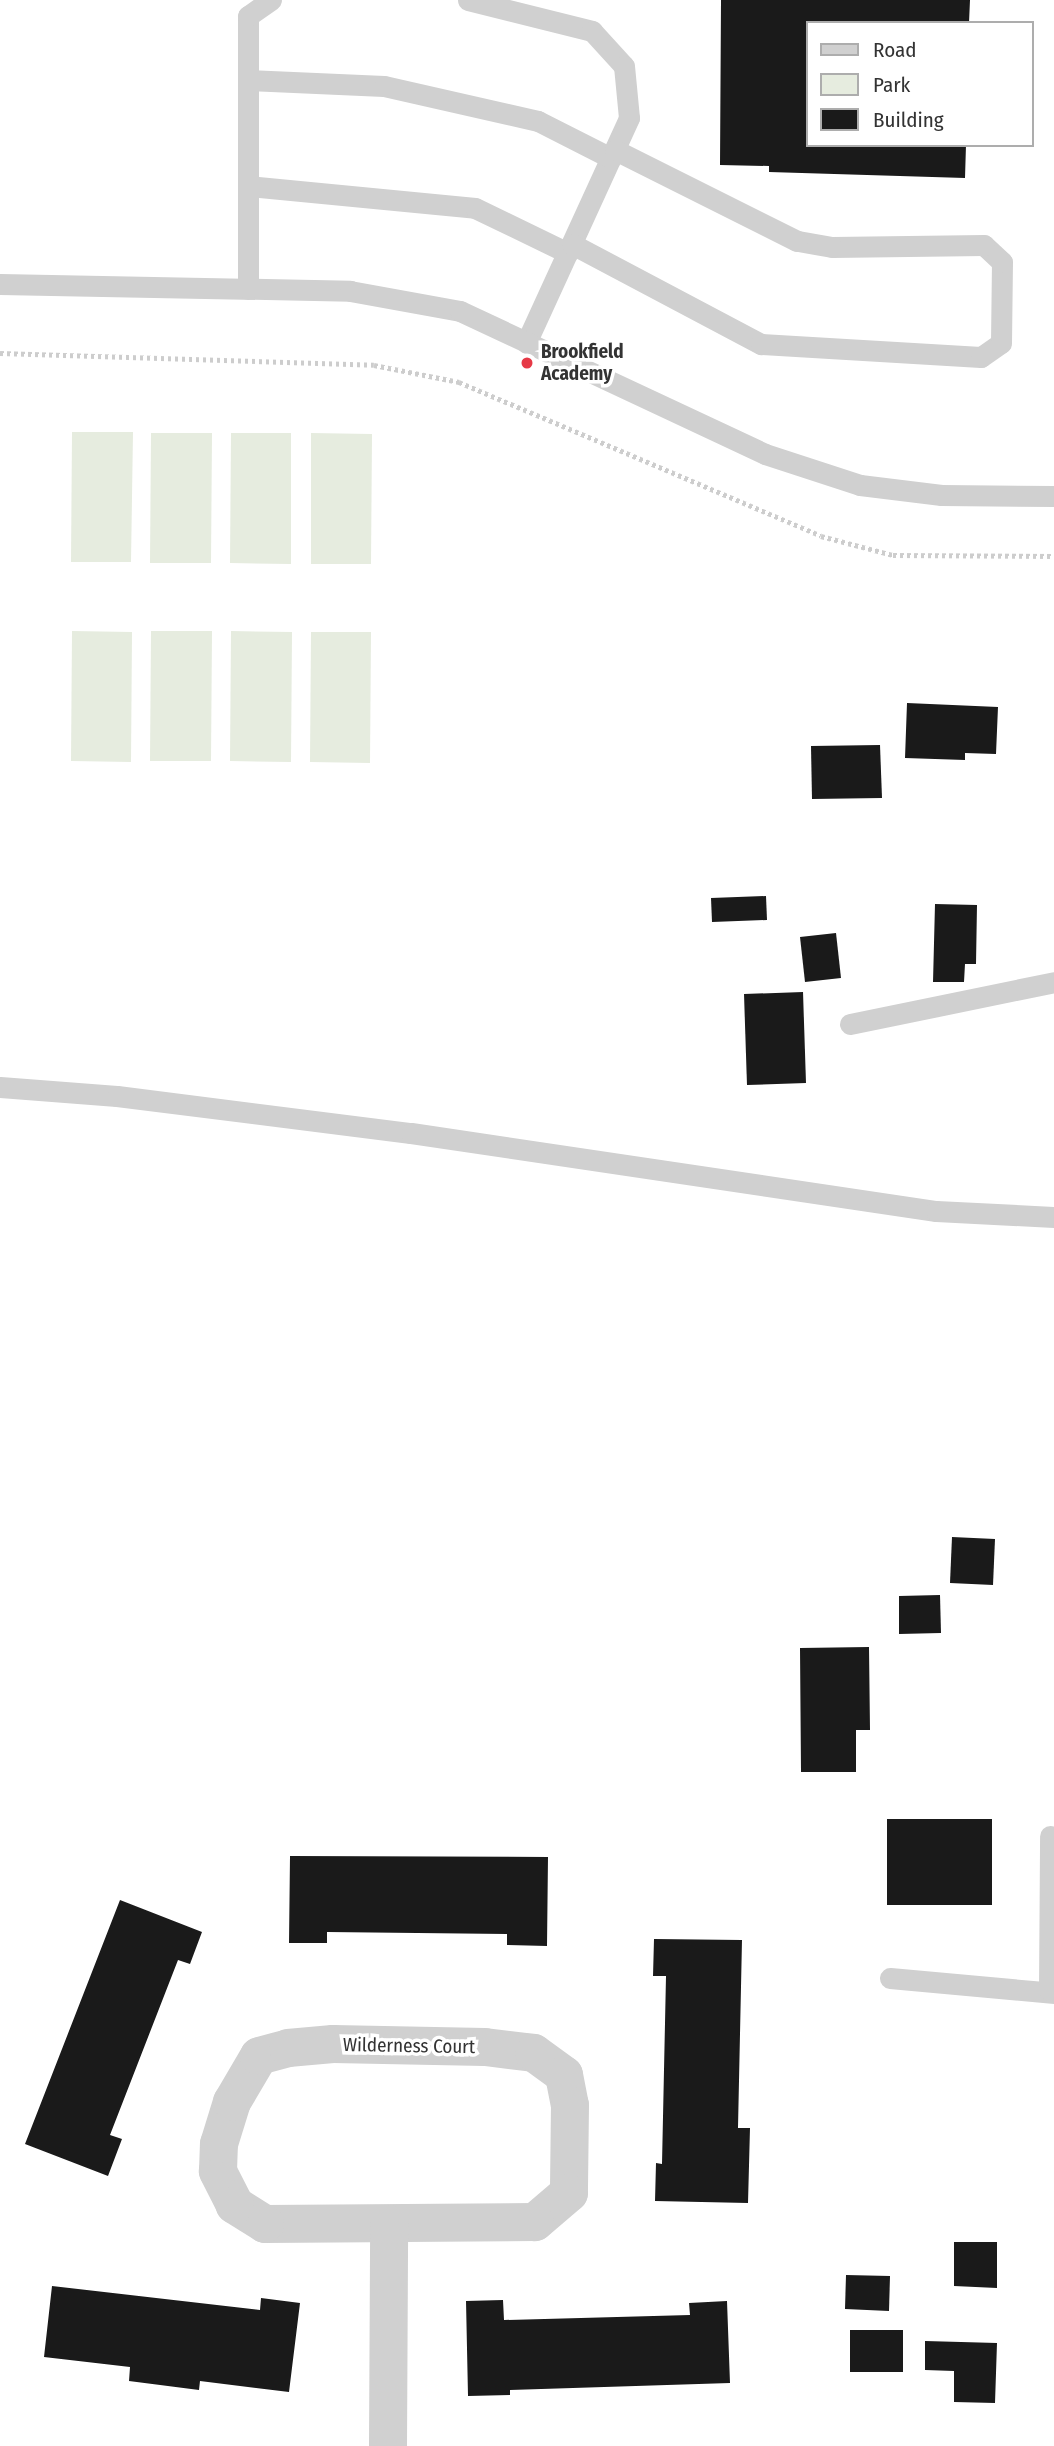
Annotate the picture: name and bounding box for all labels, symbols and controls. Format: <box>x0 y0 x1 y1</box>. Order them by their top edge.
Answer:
legend <box>806 21 1033 147</box>
text: Road <box>873 37 917 63</box>
text: Park <box>873 72 910 98</box>
text: Building <box>873 107 944 133</box>
place label: Brookfield Academy <box>541 341 623 385</box>
marker: Brookfield Academy <box>519 355 535 371</box>
street label: Wilderness Court <box>343 2033 475 2059</box>

